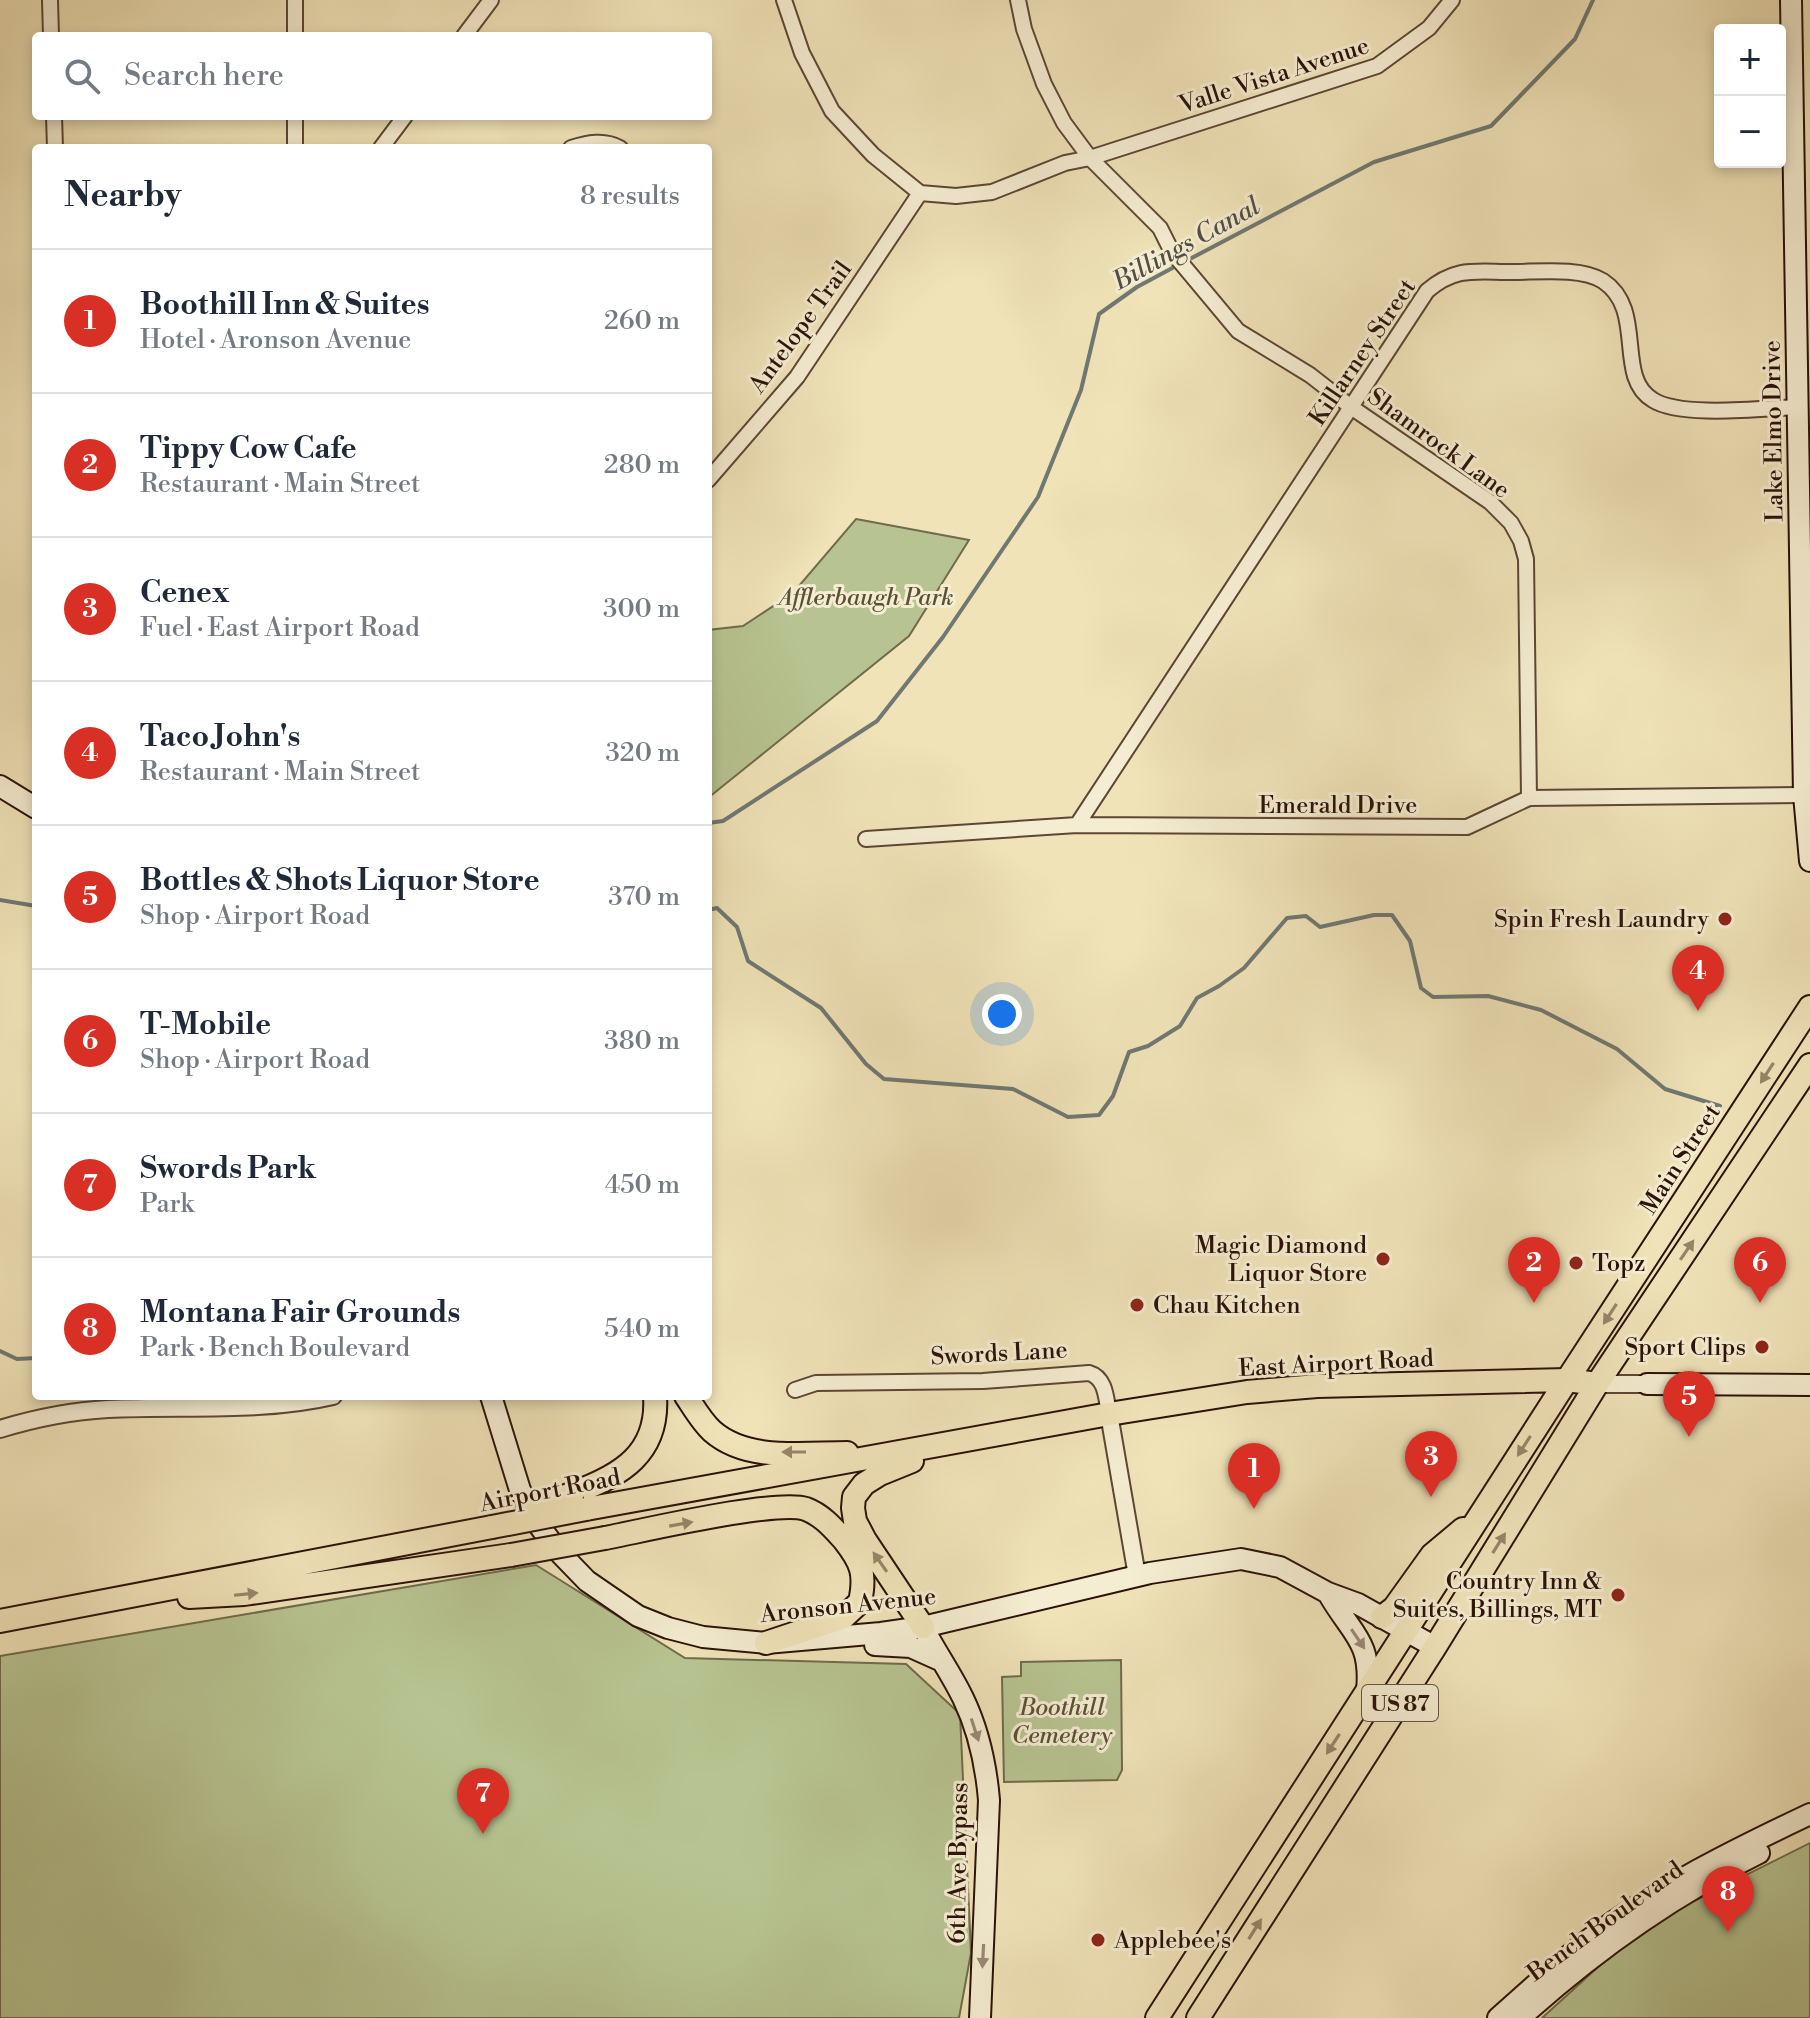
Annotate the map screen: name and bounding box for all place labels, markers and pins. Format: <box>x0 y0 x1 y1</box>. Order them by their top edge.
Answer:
place label: Spin Fresh Laundry <box>1494 905 1709 935</box>
marker: Spin Fresh Laundry <box>1716 910 1734 928</box>
pin: 4 <box>1672 945 1724 1011</box>
place label: Magic Diamond Liquor Store <box>1195 1231 1367 1289</box>
pin: 2 <box>1508 1237 1560 1303</box>
pin: 6 <box>1734 1237 1786 1303</box>
place label: Topz <box>1592 1249 1646 1279</box>
marker: Magic Diamond Liquor Store <box>1374 1250 1392 1268</box>
marker: Topz <box>1567 1254 1585 1272</box>
place label: Chau Kitchen <box>1153 1291 1301 1321</box>
marker: Chau Kitchen <box>1128 1296 1146 1314</box>
place label: Sport Clips <box>1624 1333 1746 1363</box>
marker: Sport Clips <box>1753 1338 1771 1356</box>
pin: 5 <box>1663 1371 1715 1437</box>
pin: 3 <box>1405 1431 1457 1497</box>
pin: 1 <box>1228 1443 1280 1509</box>
place label: Country Inn & Suites, Billings, MT <box>1393 1567 1602 1625</box>
marker: Country Inn & Suites, Billings, MT <box>1609 1586 1627 1604</box>
pin: 7 <box>457 1768 509 1834</box>
pin: 8 <box>1702 1866 1754 1932</box>
place label: Applebee's <box>1113 1926 1231 1956</box>
marker: Applebee's <box>1089 1931 1107 1949</box>

